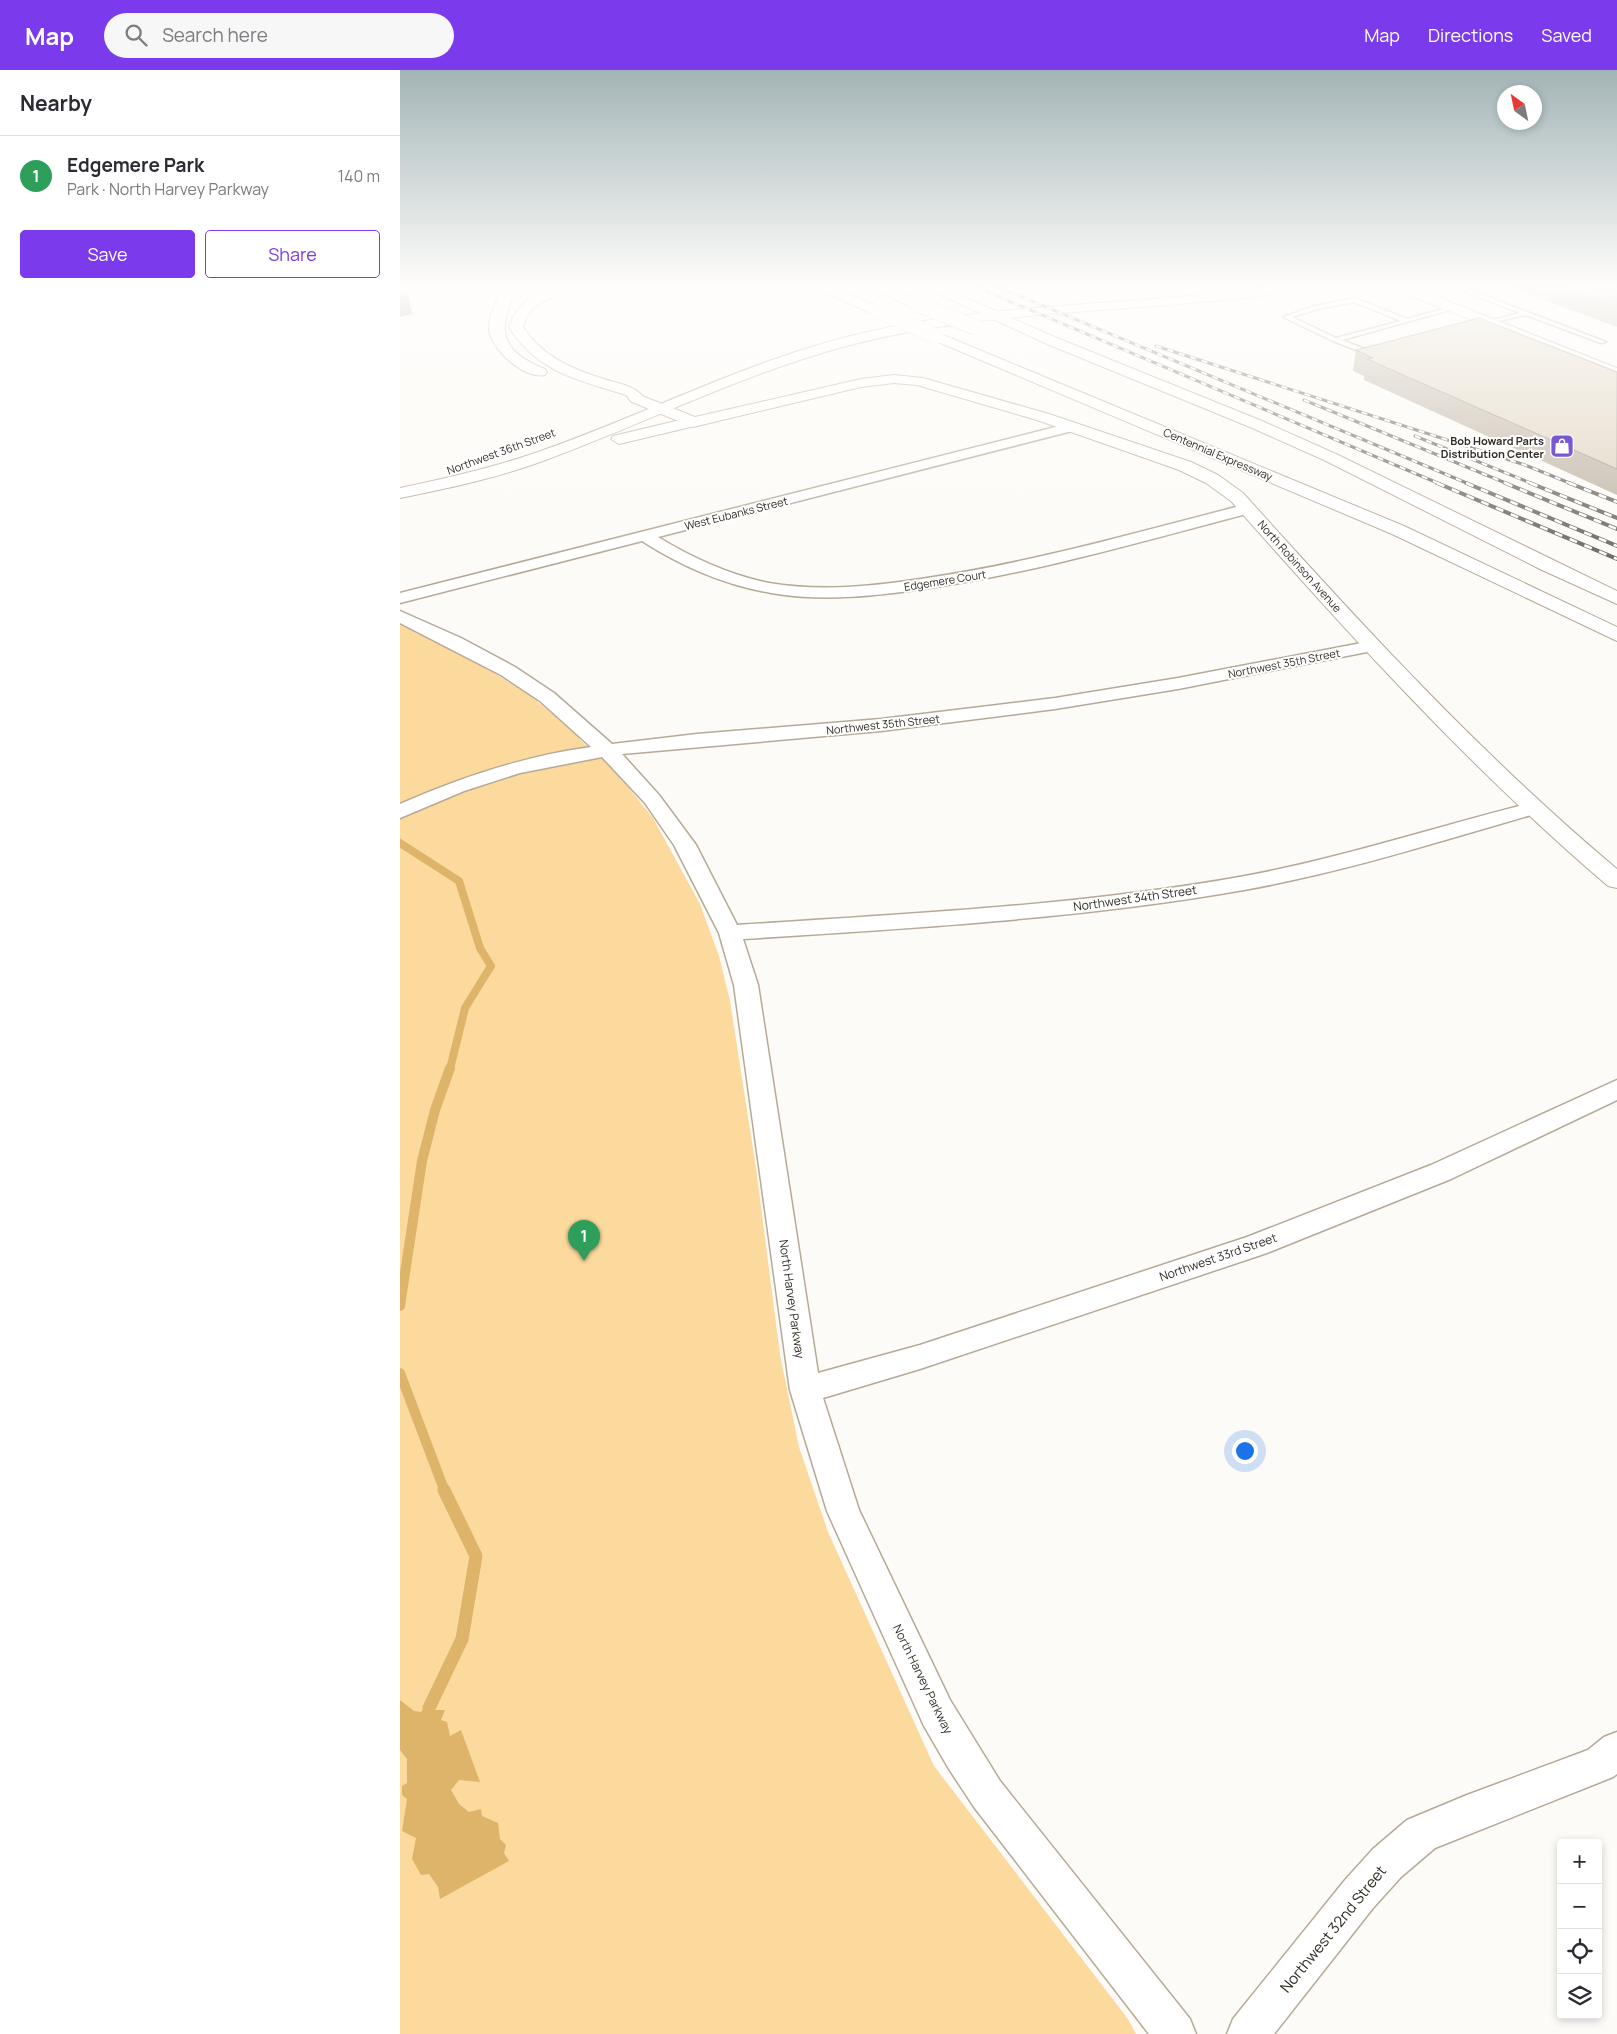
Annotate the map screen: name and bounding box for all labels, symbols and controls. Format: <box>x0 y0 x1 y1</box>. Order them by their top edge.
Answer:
search box <box>104 13 454 58</box>
text: Map <box>25 19 74 52</box>
icon: search <box>122 21 150 49</box>
text: Search here <box>162 22 268 48</box>
text: Map <box>1364 23 1400 47</box>
text: Directions <box>1428 23 1513 47</box>
text: Saved <box>1541 23 1592 47</box>
north arrow <box>1497 85 1542 130</box>
text: Nearby <box>20 89 92 117</box>
text: Edgemere Park <box>67 152 204 178</box>
text: 1 <box>32 165 40 187</box>
text: 140 m <box>338 165 380 187</box>
text: Park · North Harvey Parkway <box>67 178 269 200</box>
button: Save <box>20 230 195 278</box>
button: Share <box>205 230 380 278</box>
street label: Northwest 36th Street <box>445 424 557 478</box>
street label: Centennial Expressway <box>1161 424 1275 484</box>
place label: Bob Howard Parts Distribution Center <box>1441 433 1545 461</box>
shop icon: Bob Howard Parts Distribution Center <box>1549 433 1575 459</box>
street label: West Eubanks Street <box>683 493 789 533</box>
street label: North Robinson Avenue <box>1255 517 1346 616</box>
street label: Edgemere Court <box>903 566 987 594</box>
street label: Northwest 35th Street <box>1227 645 1341 681</box>
street label: Northwest 35th Street <box>826 711 940 737</box>
street label: Northwest 34th Street <box>1072 881 1198 915</box>
pin: 1 <box>568 1220 600 1261</box>
street label: Northwest 33rd Street <box>1157 1229 1279 1285</box>
street label: North Harvey Parkway <box>775 1238 809 1360</box>
your location <box>1232 1438 1258 1464</box>
street label: North Harvey Parkway <box>889 1621 957 1737</box>
map controls <box>1557 1839 1602 2019</box>
button: + <box>1557 1839 1602 1884</box>
street label: Northwest 32nd Street <box>1275 1861 1391 1997</box>
button: − <box>1557 1884 1602 1929</box>
button: locate <box>1557 1929 1602 1974</box>
button: layers <box>1557 1974 1602 2019</box>

